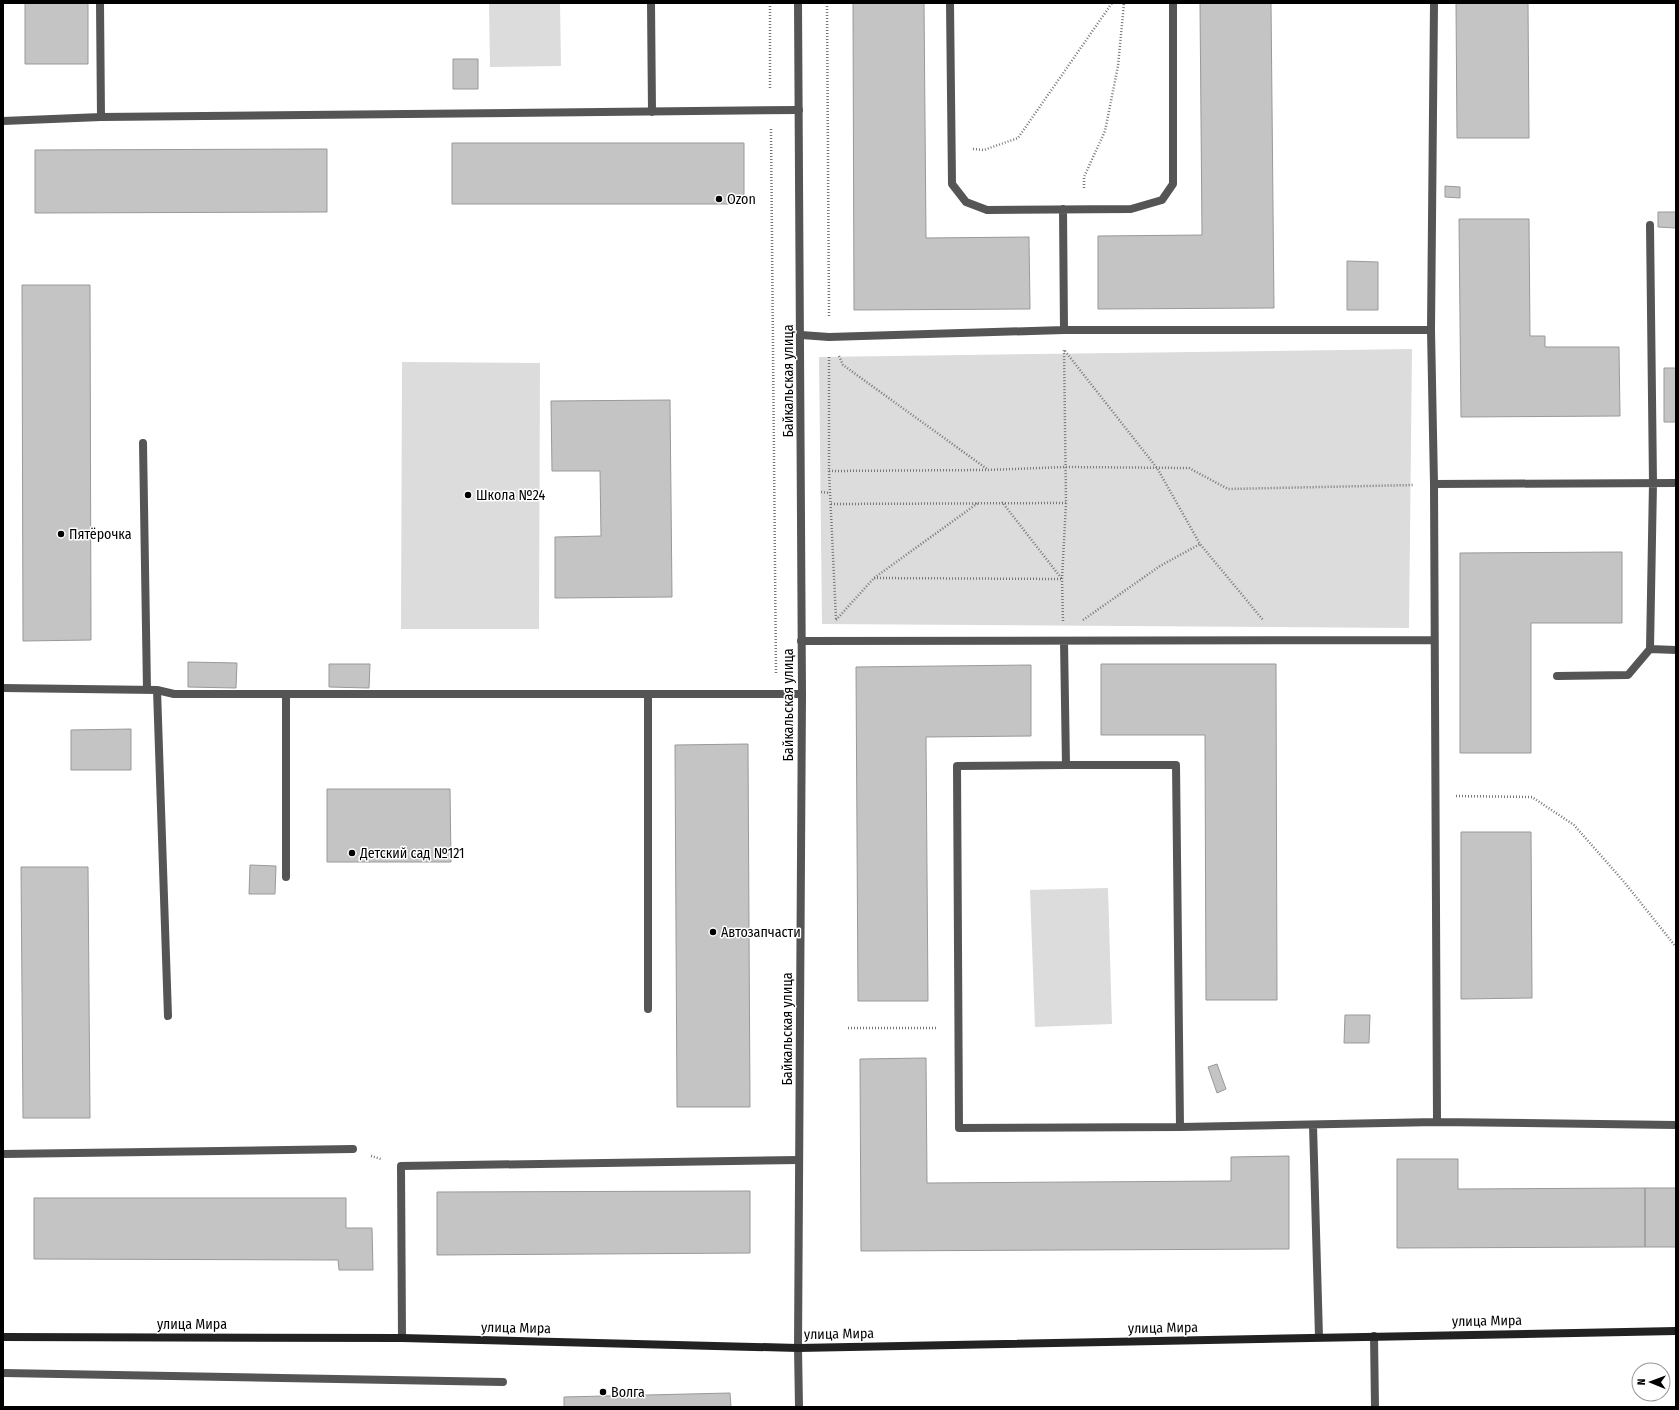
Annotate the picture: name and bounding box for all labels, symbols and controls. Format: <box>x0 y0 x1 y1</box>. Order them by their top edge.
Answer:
place label: Ozon <box>727 191 756 208</box>
marker: Ozon <box>714 194 724 204</box>
street label: Байкальская улица <box>780 324 797 438</box>
place label: Школа №24 <box>476 487 546 504</box>
marker: Школа №24 <box>463 490 473 500</box>
place label: Пятёрочка <box>69 526 132 543</box>
marker: Пятёрочка <box>56 529 66 539</box>
street label: Байкальская улица <box>780 648 797 762</box>
place label: Детский сад №121 <box>359 845 465 862</box>
marker: Детский сад №121 <box>347 848 357 858</box>
place label: Автозапчасти <box>721 924 801 941</box>
marker: Автозапчасти <box>708 927 718 937</box>
street label: Байкальская улица <box>779 972 796 1086</box>
street label: улица Мира <box>1452 1312 1522 1330</box>
street label: улица Мира <box>157 1316 227 1333</box>
street label: улица Мира <box>481 1319 551 1337</box>
street label: улица Мира <box>1128 1319 1198 1337</box>
street label: улица Мира <box>804 1325 874 1343</box>
north arrow <box>1631 1362 1671 1402</box>
text: N <box>1635 1378 1648 1385</box>
place label: Волга <box>611 1384 645 1401</box>
marker: Волга <box>598 1387 608 1397</box>

